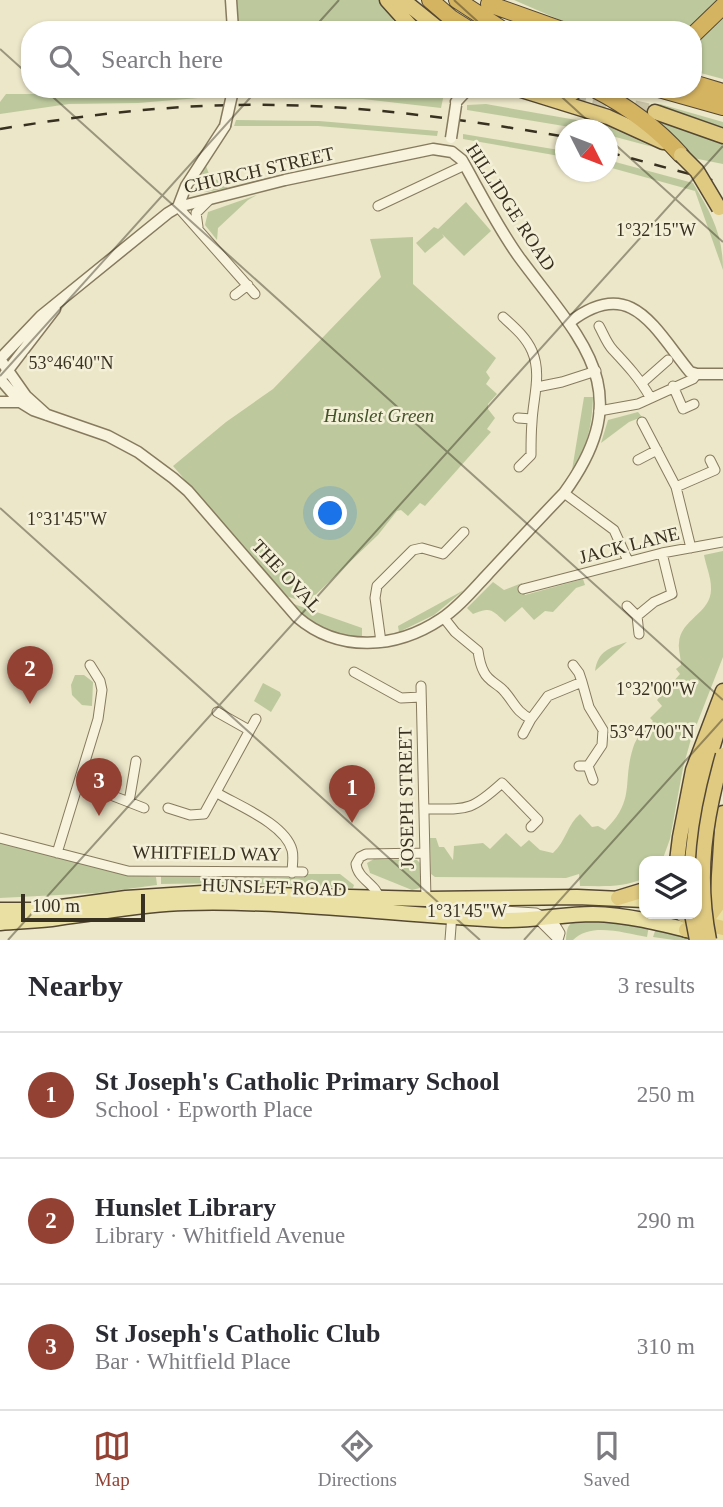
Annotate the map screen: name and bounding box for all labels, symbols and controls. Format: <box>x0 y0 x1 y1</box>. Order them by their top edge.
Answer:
search box <box>21 21 702 98</box>
icon: search <box>45 41 83 79</box>
text: Search here <box>101 45 223 74</box>
north arrow <box>555 119 618 182</box>
street label: HILLIDGE ROAD <box>462 140 560 274</box>
street label: CHURCH STREET <box>182 142 337 198</box>
text: 1°32'15"W <box>616 220 696 240</box>
text: 53°46'40"N <box>29 353 113 373</box>
park label: Hunslet Green <box>323 405 434 426</box>
your location <box>313 496 347 530</box>
text: 1°31'45"W <box>27 509 107 529</box>
street label: JACK LANE <box>577 522 681 568</box>
street label: THE OVAL <box>248 535 326 617</box>
pin: 2 <box>7 646 53 704</box>
text: 1°32'00"W <box>616 679 696 699</box>
text: 53°47'00"N <box>610 722 694 742</box>
street label: JOSEPH STREET <box>394 726 418 869</box>
pin: 3 <box>76 758 122 816</box>
pin: 1 <box>329 765 375 823</box>
street label: WHITFIELD WAY <box>132 841 282 865</box>
map controls <box>639 856 702 919</box>
button: layers <box>639 856 702 919</box>
street label: HUNSLET ROAD <box>201 874 347 900</box>
scale bar <box>21 891 145 923</box>
text: 100 m <box>32 895 80 916</box>
text: 1°31'45"W <box>427 901 507 921</box>
text: Nearby <box>28 969 123 1002</box>
text: 3 results <box>618 973 695 998</box>
text: St Joseph's Catholic Primary School <box>95 1067 499 1096</box>
text: 1 <box>45 1082 57 1107</box>
text: 250 m <box>637 1082 695 1107</box>
text: School · Epworth Place <box>95 1097 313 1122</box>
text: Hunslet Library <box>95 1193 276 1222</box>
text: 2 <box>45 1208 57 1233</box>
text: 290 m <box>637 1208 695 1233</box>
text: Library · Whitfield Avenue <box>95 1223 345 1248</box>
text: St Joseph's Catholic Club <box>95 1319 380 1348</box>
text: 3 <box>45 1334 57 1359</box>
text: 310 m <box>637 1334 695 1359</box>
text: Bar · Whitfield Place <box>95 1349 291 1374</box>
tab: Map <box>93 1427 131 1491</box>
tab: Directions <box>318 1427 397 1491</box>
tab: Saved <box>583 1427 630 1491</box>

